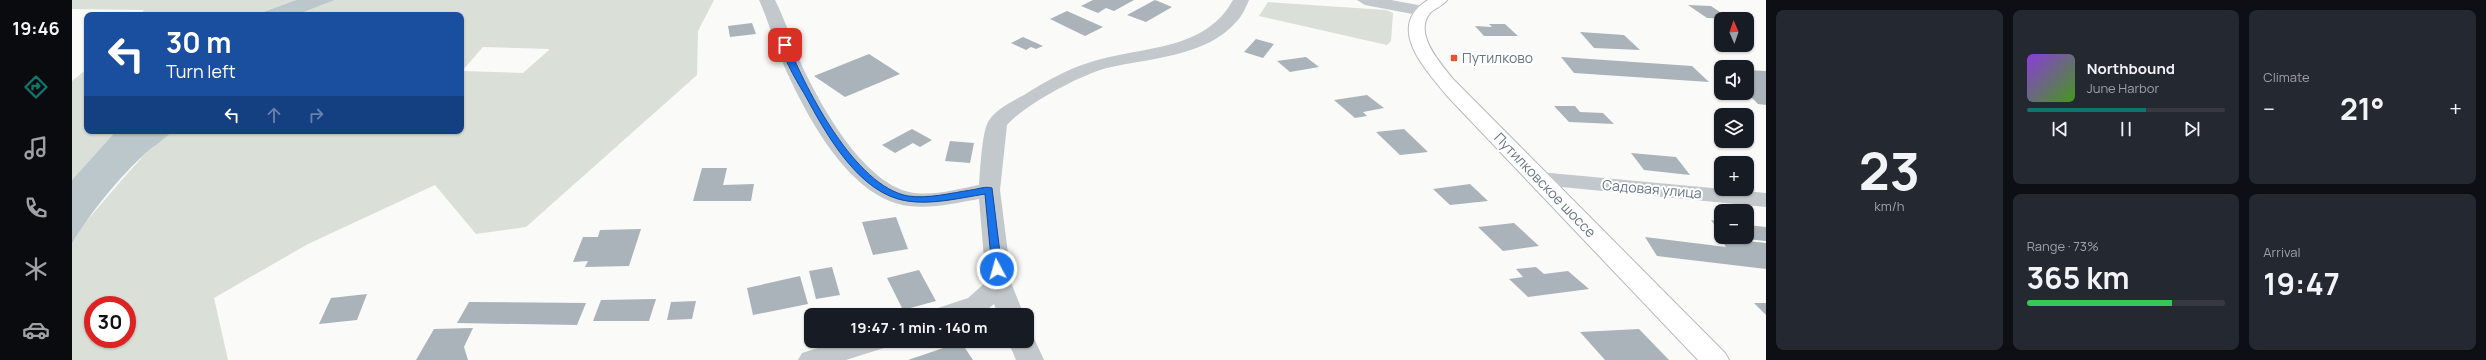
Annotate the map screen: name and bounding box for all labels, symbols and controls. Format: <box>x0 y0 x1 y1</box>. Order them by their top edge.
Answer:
north arrow <box>1714 12 1754 52</box>
map controls <box>1714 12 1754 244</box>
text: 19:46 <box>12 16 60 40</box>
text: 30 m <box>166 23 231 61</box>
icon: left <box>100 28 152 80</box>
pin <box>768 28 802 62</box>
icon: arrive <box>774 34 796 56</box>
place label: Путилково <box>1462 48 1533 67</box>
marker: Путилково <box>1449 53 1459 63</box>
text: Northbound <box>2087 58 2175 79</box>
text: Turn left <box>166 59 236 83</box>
button: sound <box>1714 60 1754 100</box>
text: Climate <box>2263 68 2310 86</box>
icon: directions <box>22 73 50 101</box>
text: June Harbor <box>2087 79 2159 97</box>
text: 21° <box>2340 88 2385 129</box>
text: − <box>2263 94 2275 124</box>
text: + <box>2449 94 2462 124</box>
icon: left <box>221 104 243 126</box>
icon: ahead <box>263 104 285 126</box>
icon: right <box>305 104 327 126</box>
button: layers <box>1714 108 1754 148</box>
icon: previous <box>2049 118 2071 140</box>
icon: pause <box>2115 118 2137 140</box>
icon: next <box>2181 118 2203 140</box>
street label: Путилковское шоссе <box>1490 128 1600 241</box>
icon: music <box>22 134 50 162</box>
text: 23 <box>1859 135 1920 206</box>
button: + <box>1714 156 1754 196</box>
street label: Садовая улица <box>1601 175 1703 202</box>
icon: phone <box>22 194 50 222</box>
text: km/h <box>1874 197 1904 215</box>
button: − <box>1714 204 1754 244</box>
text: Range · 73% <box>2027 237 2099 255</box>
text: Arrival <box>2263 243 2300 261</box>
position arrow <box>976 248 1018 290</box>
icon: climate <box>22 255 50 283</box>
text: 365 km <box>2027 257 2129 298</box>
text: 19:47 <box>2263 263 2340 304</box>
speed limit sign: 30 <box>84 296 136 348</box>
icon: car <box>22 316 50 344</box>
text: 19:47 · 1 min · 140 m <box>851 317 987 338</box>

